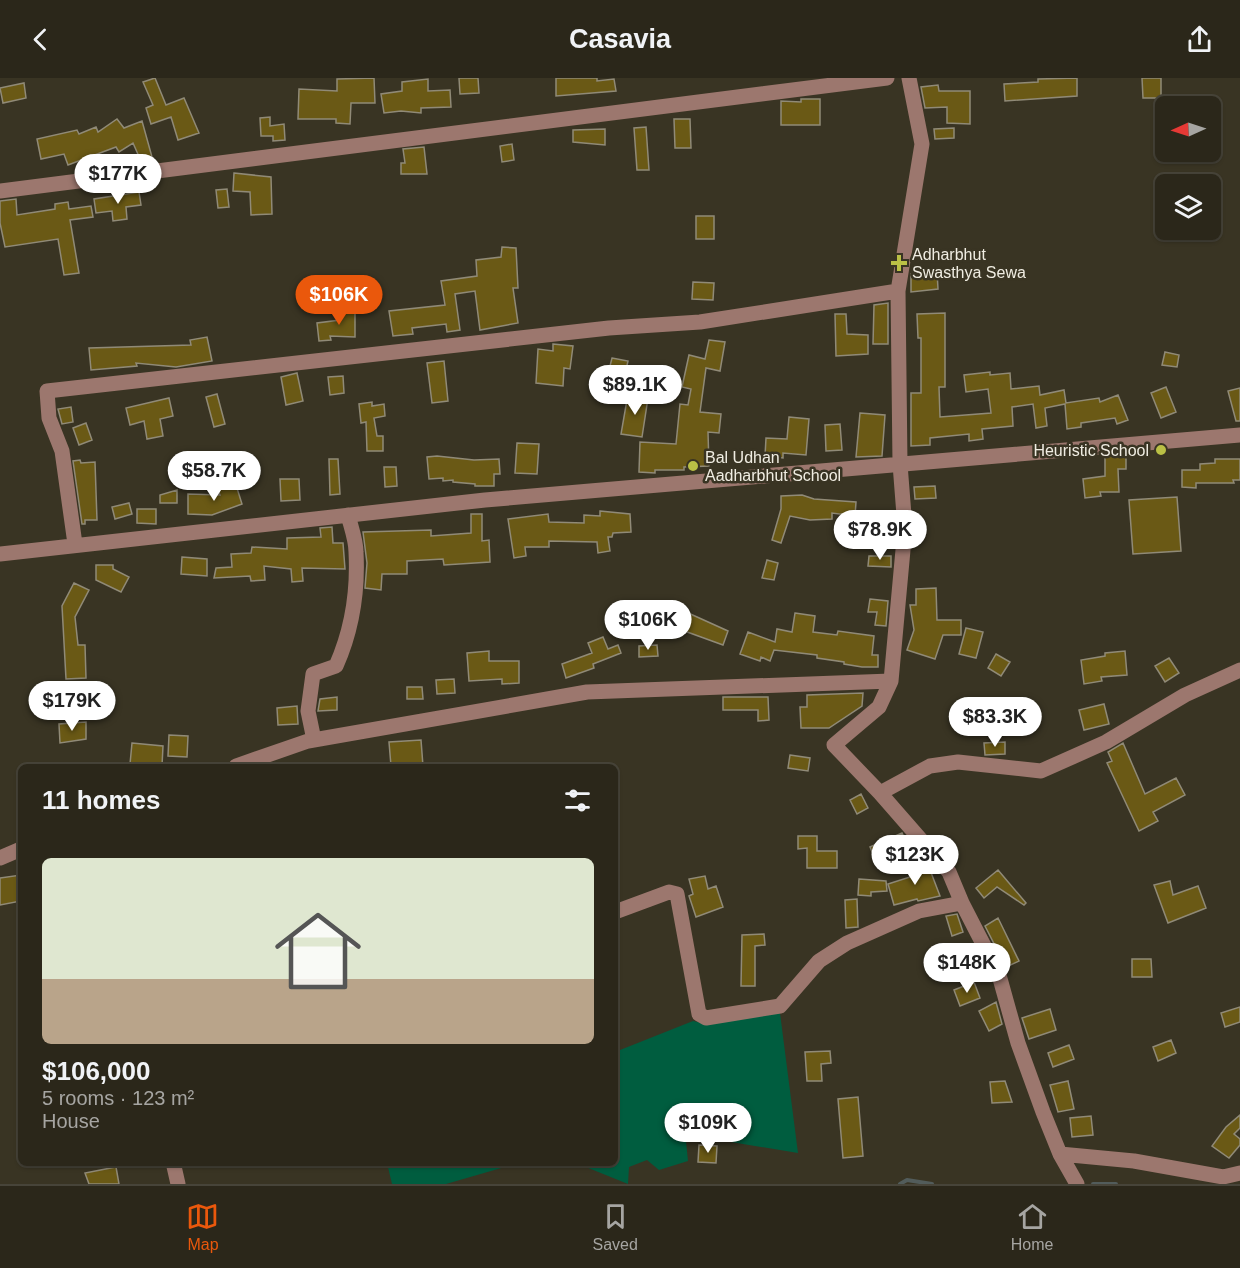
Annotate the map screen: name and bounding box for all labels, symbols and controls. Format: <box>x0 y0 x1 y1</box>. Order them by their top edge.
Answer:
icon: back <box>24 23 57 56</box>
icon: share <box>1183 23 1216 56</box>
text: Casavia <box>569 24 671 54</box>
north arrow <box>1155 96 1221 162</box>
map controls <box>1155 96 1221 240</box>
pin: $177K <box>76 154 160 205</box>
text: $177K <box>89 162 147 184</box>
button: layers <box>1155 174 1221 240</box>
place label: Adharbhut Swasthya Sewa <box>912 246 1026 281</box>
marker: Adharbhut Swasthya Sewa <box>890 254 908 272</box>
pin: $106K <box>297 275 381 326</box>
text: $106K <box>310 283 368 305</box>
pin: $89.1K <box>586 365 684 416</box>
text: $89.1K <box>603 373 667 395</box>
place label: Heuristic School <box>1033 442 1149 459</box>
marker: Heuristic School <box>1154 443 1168 457</box>
place label: Bal Udhan Aadharbhut School <box>705 449 841 484</box>
pin: $58.7K <box>165 451 263 502</box>
text: $58.7K <box>182 459 246 481</box>
marker: Bal Udhan Aadharbhut School <box>686 459 700 473</box>
pin: $78.9K <box>831 510 929 561</box>
text: $78.9K <box>848 518 912 540</box>
pin: $106K <box>606 600 690 651</box>
text: $106K <box>619 608 677 630</box>
pin: $179K <box>30 681 114 732</box>
text: $179K <box>43 689 101 711</box>
pin: $83.3K <box>946 697 1044 748</box>
text: $83.3K <box>963 705 1027 727</box>
icon: filters <box>561 784 594 817</box>
text: 11 homes <box>42 785 161 815</box>
pin: $123K <box>873 835 957 886</box>
text: $123K <box>886 843 944 865</box>
icon: home <box>264 897 372 1005</box>
pin: $148K <box>925 943 1009 994</box>
text: $148K <box>938 951 996 973</box>
text: $106,000 <box>42 1056 150 1086</box>
text: 5 rooms · 123 m² <box>42 1087 194 1109</box>
pin: $109K <box>666 1103 750 1154</box>
text: House <box>42 1110 100 1132</box>
text: $109K <box>679 1111 737 1133</box>
tab: Map <box>186 1200 219 1254</box>
tab: Saved <box>592 1200 638 1254</box>
tab: Home <box>1011 1200 1053 1254</box>

